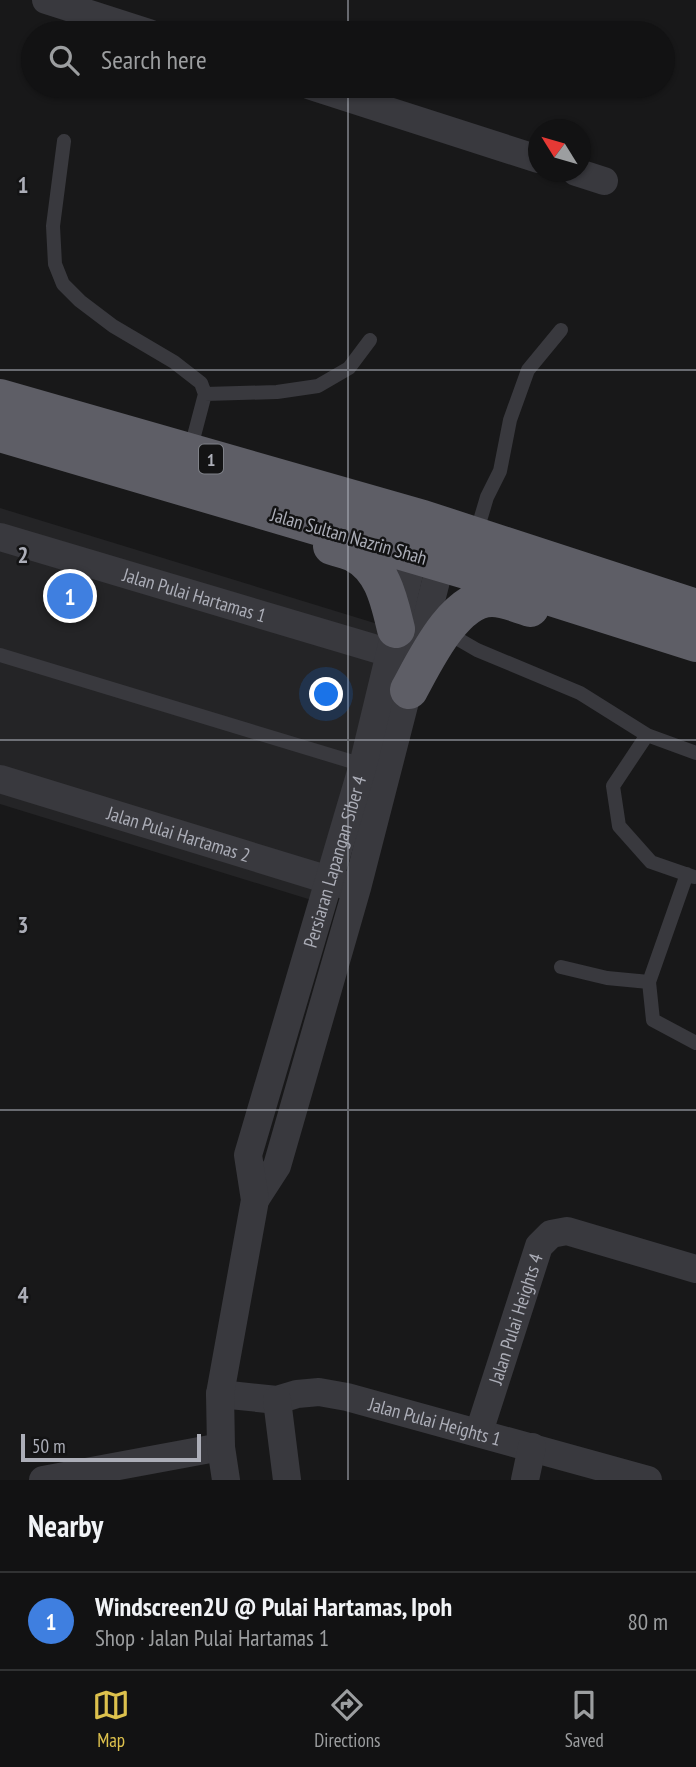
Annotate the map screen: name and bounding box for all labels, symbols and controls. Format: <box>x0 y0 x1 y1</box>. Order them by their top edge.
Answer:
search box <box>21 21 675 98</box>
icon: search <box>45 41 83 79</box>
text: Search here <box>101 43 207 76</box>
north arrow <box>528 119 591 182</box>
text: 1 <box>18 170 29 199</box>
road number: 1 <box>199 444 223 474</box>
street label: Jalan Sultan Nazrin Shah <box>267 502 430 570</box>
text: 2 <box>18 540 29 569</box>
street label: Jalan Pulai Hartamas 1 <box>119 562 269 628</box>
pin: 1 <box>47 570 93 622</box>
your location <box>309 677 343 711</box>
street label: Persiaran Lapangan Siber 4 <box>298 772 371 950</box>
street label: Jalan Pulai Hartamas 2 <box>103 800 253 867</box>
text: 3 <box>18 910 29 939</box>
street label: Jalan Pulai Heights 4 <box>483 1250 548 1388</box>
text: 4 <box>18 1280 29 1309</box>
street label: Jalan Pulai Heights 1 <box>365 1391 504 1451</box>
scale bar <box>21 1431 201 1463</box>
text: 50 m <box>32 1434 66 1458</box>
text: Nearby <box>28 1506 103 1545</box>
text: Windscreen2U @ Pulai Hartamas, Ipoh <box>95 1590 452 1623</box>
text: 1 <box>46 1607 57 1636</box>
text: 80 m <box>627 1607 668 1636</box>
text: Shop · Jalan Pulai Hartamas 1 <box>95 1623 329 1652</box>
tab: Map <box>92 1686 130 1752</box>
tab: Directions <box>314 1686 380 1752</box>
tab: Saved <box>565 1686 604 1752</box>

